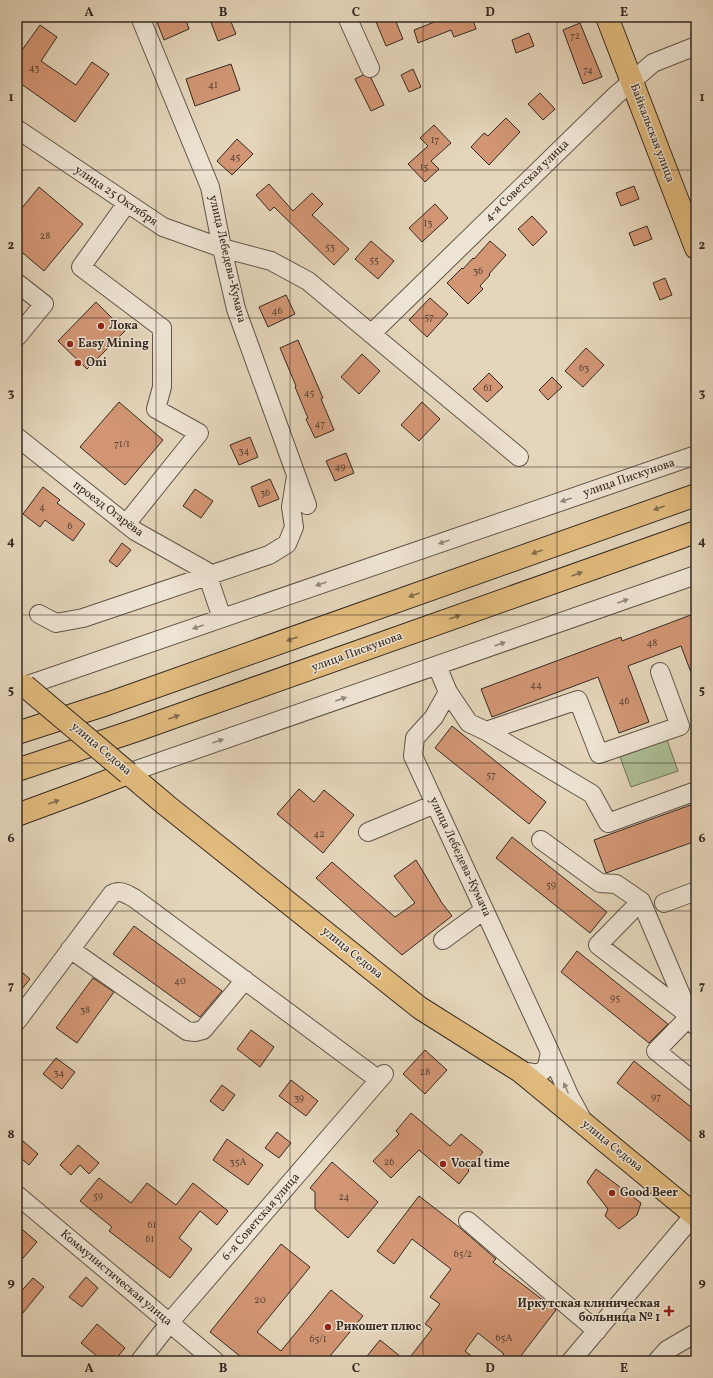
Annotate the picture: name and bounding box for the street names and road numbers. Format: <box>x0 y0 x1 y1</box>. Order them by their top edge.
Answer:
street label: Байкальская улица <box>626 81 678 185</box>
street label: 4-я Советская улица <box>481 136 573 226</box>
street label: улица 25 Октября <box>71 162 161 230</box>
street label: улица Лебедева-Кумача <box>205 194 249 324</box>
street label: улица Пискунова <box>581 455 677 501</box>
street label: проезд Огарёва <box>69 477 147 541</box>
street label: улица Пискунова <box>309 628 405 676</box>
street label: улица Седова <box>67 719 135 779</box>
street label: улица Лебедева-Кумача <box>425 794 495 920</box>
street label: улица Седова <box>318 923 386 983</box>
street label: улица Седова <box>578 1116 646 1176</box>
street label: 6-я Советская улица <box>218 1170 304 1264</box>
street label: Коммунистическая улица <box>57 1226 175 1330</box>

